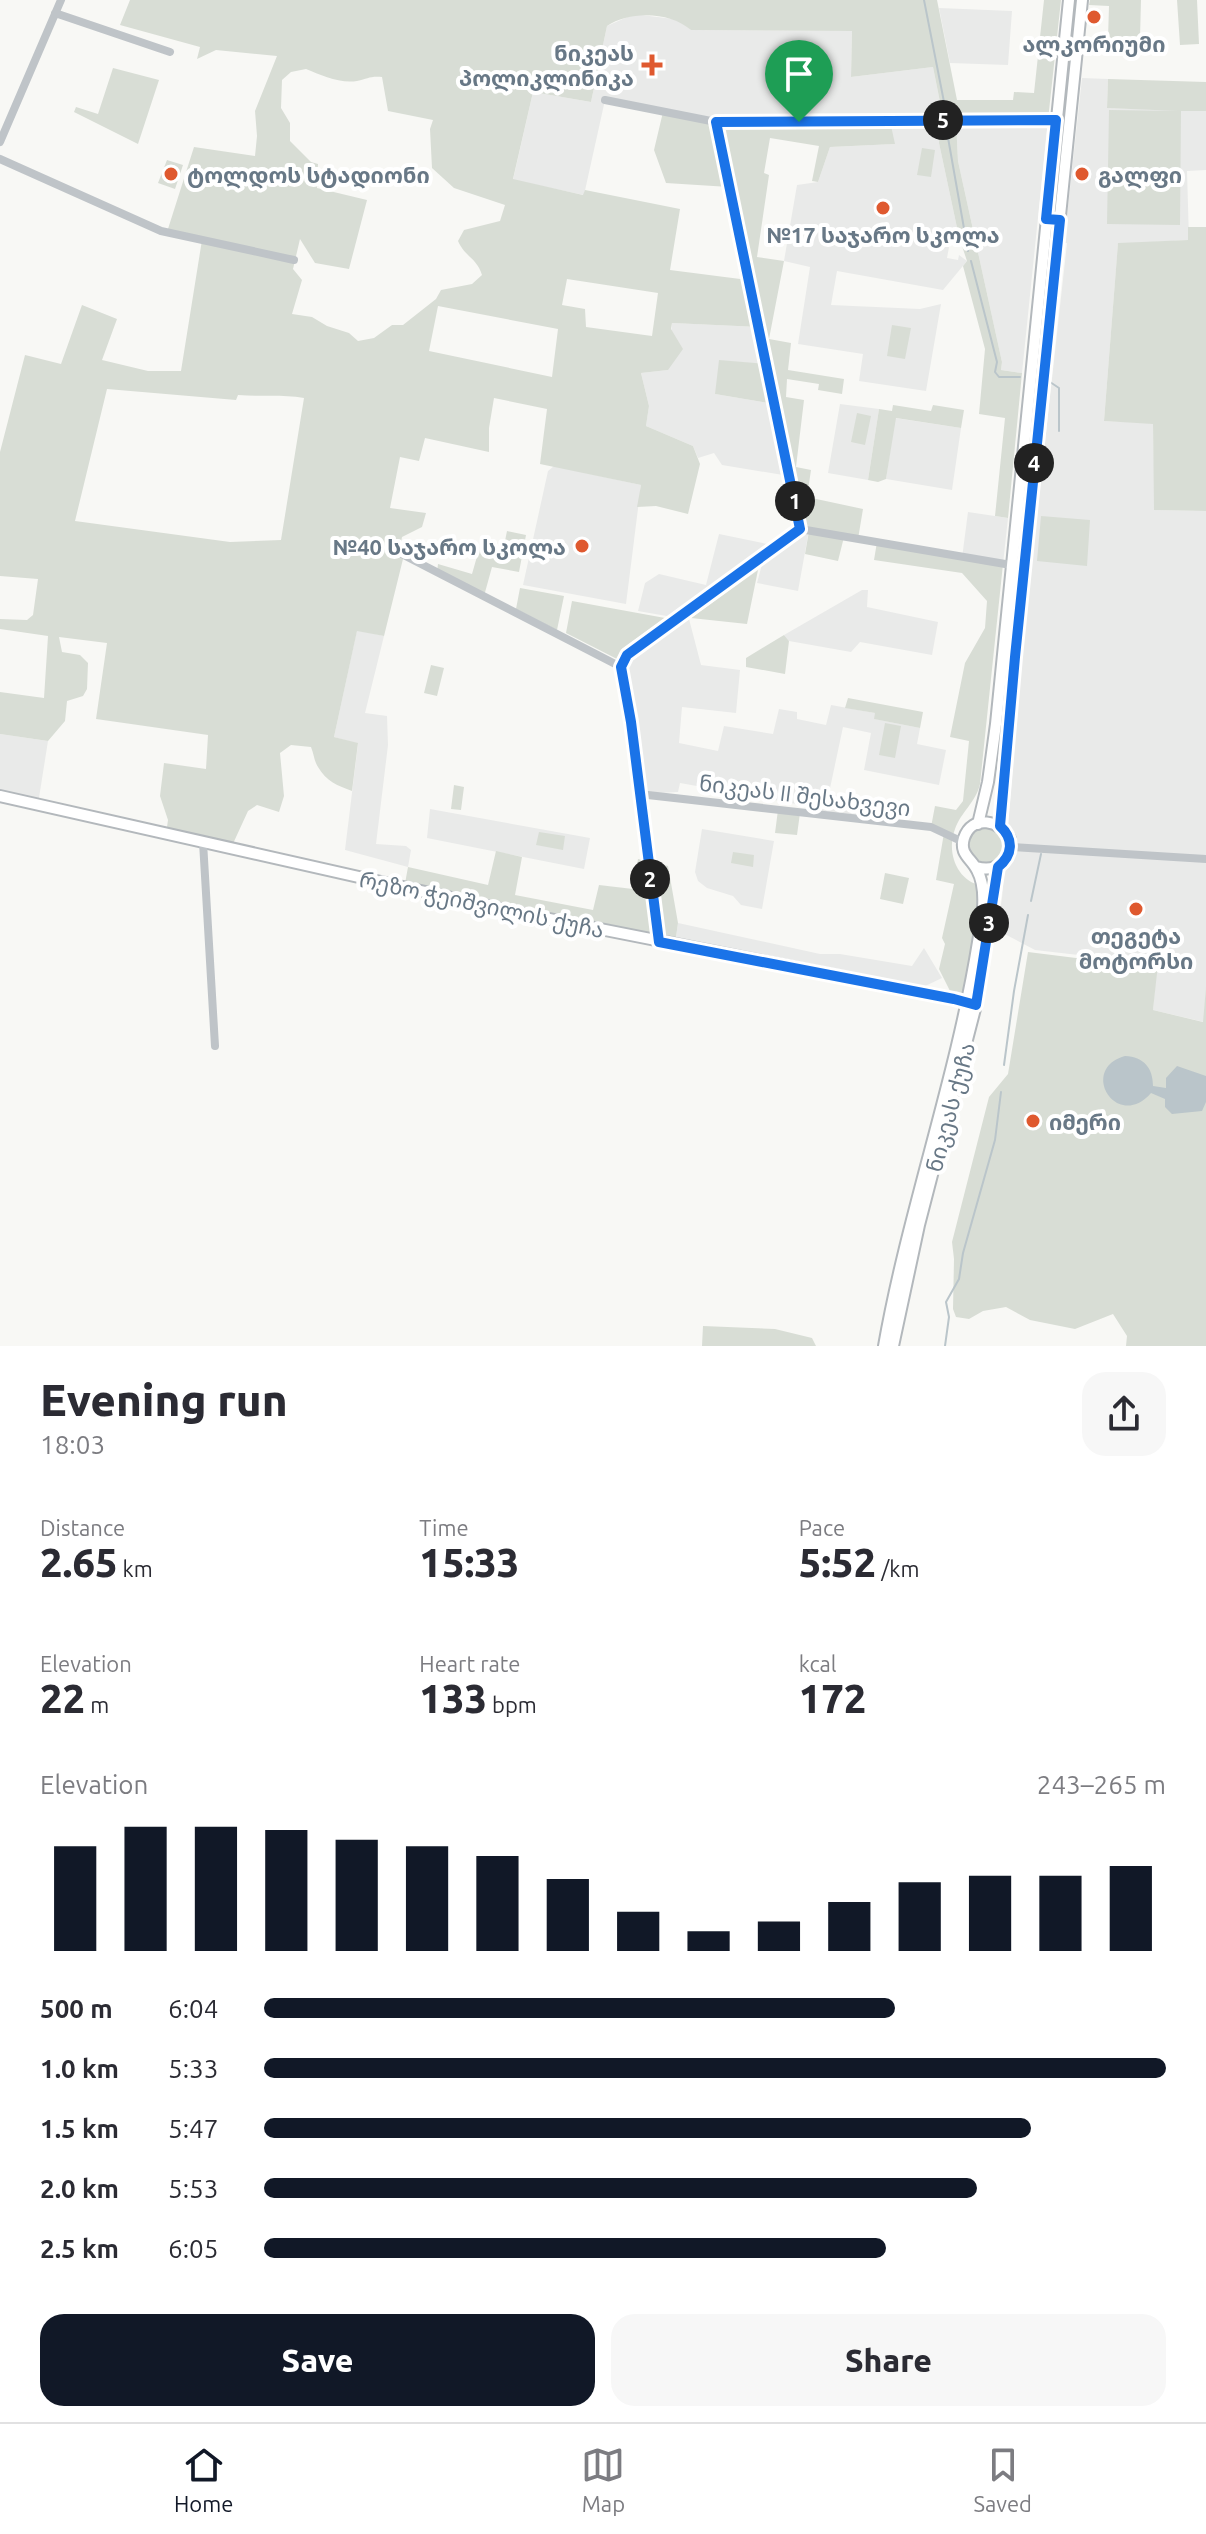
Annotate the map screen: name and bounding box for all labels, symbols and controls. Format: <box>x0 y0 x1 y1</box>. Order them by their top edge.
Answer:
marker: ალკორიუმი <box>1085 8 1103 26</box>
place label: ალკორიუმი <box>1023 31 1165 58</box>
place label: ნიკეას პოლიკლინიკა <box>459 40 634 92</box>
pin <box>765 40 833 122</box>
icon: arrive <box>777 52 821 96</box>
marker: ნიკეას პოლიკლინიკა <box>641 54 663 76</box>
pin: 5 <box>923 100 963 140</box>
text: 5 <box>937 107 949 132</box>
place label: ტოლდოს სტადიონი <box>187 162 430 189</box>
place label: გალფი <box>1098 162 1182 189</box>
marker: ტოლდოს სტადიონი <box>162 165 180 183</box>
marker: გალფი <box>1073 165 1091 183</box>
marker: №17 საჯარო სკოლა <box>874 199 892 217</box>
place label: №17 საჯარო სკოლა <box>766 222 1000 249</box>
pin: 4 <box>1014 443 1054 483</box>
text: 4 <box>1028 450 1040 475</box>
pin: 1 <box>775 481 815 521</box>
text: 1 <box>789 488 801 513</box>
place label: №40 საჯარო სკოლა <box>333 534 566 561</box>
marker: №40 საჯარო სკოლა <box>573 537 591 555</box>
street label: ნიკეას II შესახვევი <box>698 770 912 821</box>
pin: 2 <box>630 859 670 899</box>
street label: რეზო ჭეიშვილის ქუჩა <box>357 866 607 944</box>
text: 2 <box>644 866 656 891</box>
marker: თეგეტა მოტორსი <box>1127 900 1145 918</box>
pin: 3 <box>969 903 1009 943</box>
text: 3 <box>983 910 995 935</box>
place label: თეგეტა მოტორსი <box>1079 923 1193 974</box>
street label: ნიკეას ქუჩა <box>921 1040 980 1175</box>
place label: იმერი <box>1049 1109 1121 1135</box>
marker: იმერი <box>1024 1112 1042 1130</box>
button: share <box>1082 1372 1166 1456</box>
text: Evening run <box>40 1375 288 1424</box>
text: 18:03 <box>40 1430 105 1459</box>
text: Distance <box>40 1515 125 1540</box>
text: Time <box>419 1515 469 1540</box>
text: Pace <box>799 1515 845 1540</box>
text: 2.65 <box>40 1540 118 1585</box>
text: 15:33 <box>419 1540 519 1585</box>
text: 5:52 <box>799 1540 876 1585</box>
text: km <box>118 1556 153 1581</box>
text: /km <box>876 1556 919 1581</box>
text: Elevation <box>40 1651 132 1676</box>
text: Heart rate <box>419 1651 521 1676</box>
text: kcal <box>799 1651 837 1676</box>
text: 22 <box>40 1676 85 1721</box>
text: 133 <box>419 1676 487 1721</box>
text: 172 <box>799 1676 866 1721</box>
text: m <box>85 1692 109 1717</box>
text: bpm <box>487 1692 537 1717</box>
text: Elevation <box>40 1770 148 1799</box>
text: 243–265 m <box>1037 1770 1166 1799</box>
text: 500 m <box>40 1994 113 2023</box>
text: 6:04 <box>168 1994 218 2023</box>
text: 1.0 km <box>40 2054 119 2083</box>
text: 5:33 <box>168 2054 218 2083</box>
text: 1.5 km <box>40 2114 119 2143</box>
text: 5:47 <box>168 2114 218 2143</box>
text: 2.0 km <box>40 2174 119 2203</box>
text: 5:53 <box>168 2174 218 2203</box>
text: 2.5 km <box>40 2234 119 2263</box>
text: 6:05 <box>168 2234 218 2263</box>
button: Save <box>40 2314 595 2406</box>
button: Share <box>611 2314 1166 2406</box>
tab: Home <box>174 2443 233 2516</box>
tab: Map <box>581 2443 625 2516</box>
tab: Saved <box>973 2443 1032 2516</box>

